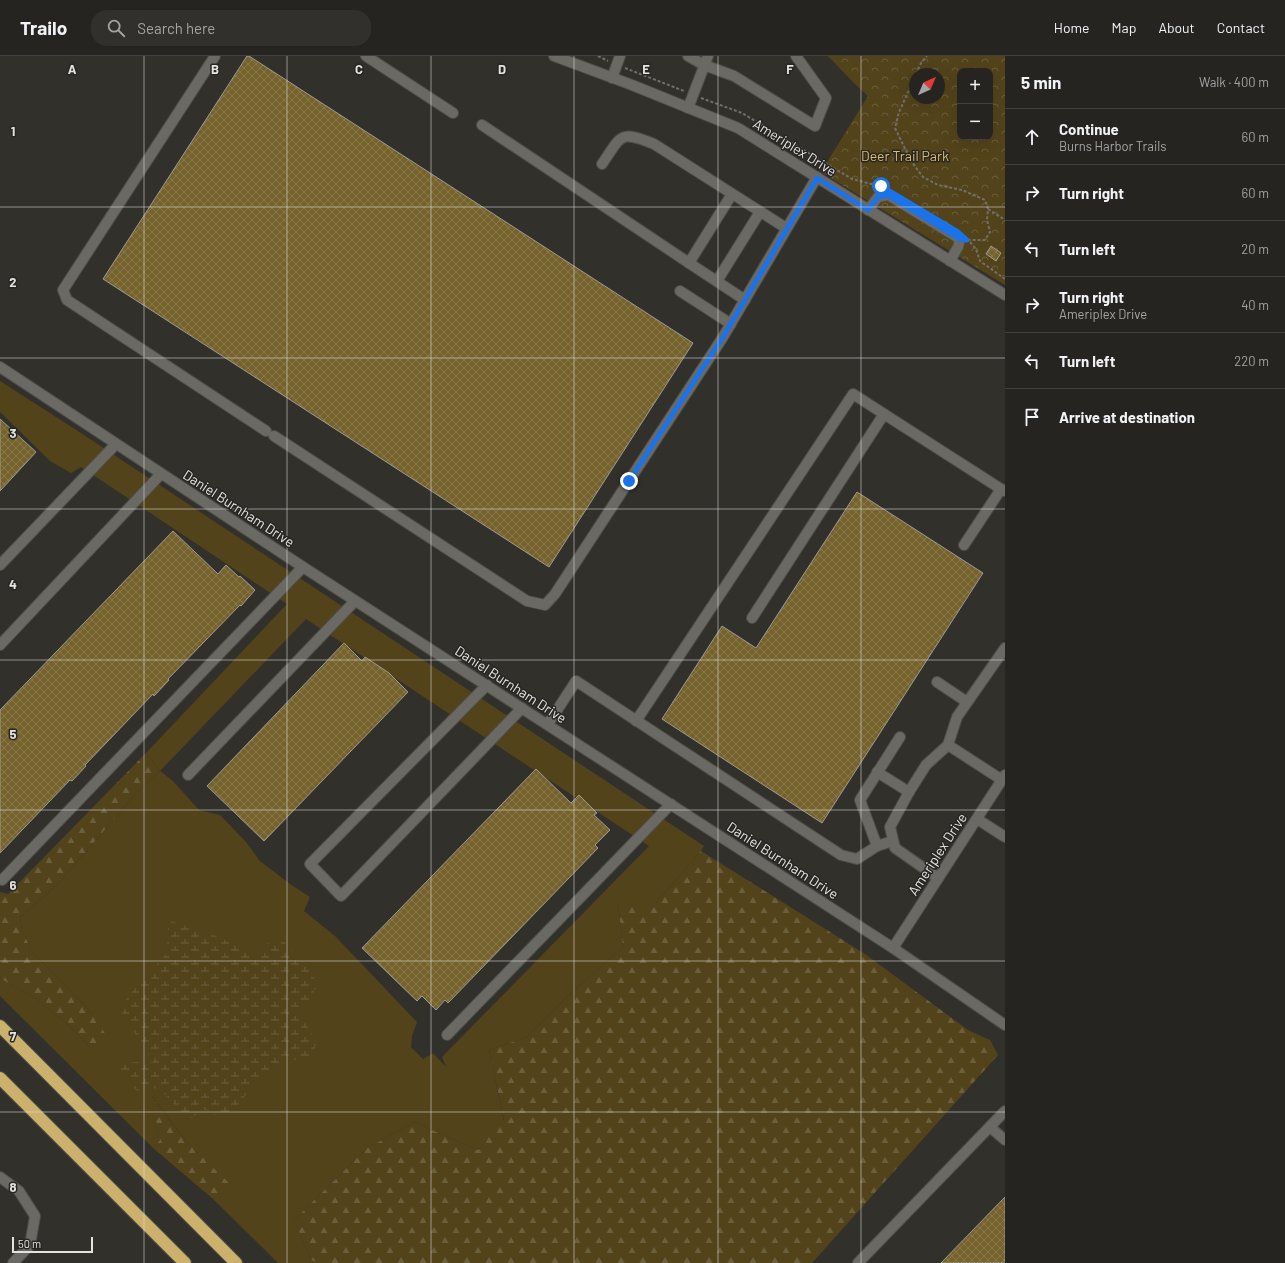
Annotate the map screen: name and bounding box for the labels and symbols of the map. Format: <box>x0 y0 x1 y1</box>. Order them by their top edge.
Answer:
text: A <box>68 61 77 77</box>
text: B <box>211 61 219 77</box>
text: C <box>355 61 363 77</box>
text: D <box>498 61 506 77</box>
text: E <box>642 61 650 77</box>
text: F <box>786 61 794 77</box>
north arrow <box>909 68 945 104</box>
street label: Ameriplex Drive <box>750 115 840 179</box>
text: 1 <box>11 123 15 139</box>
park label: Deer Trail Park <box>861 147 949 164</box>
route start <box>872 177 890 195</box>
text: 2 <box>9 274 17 290</box>
text: 3 <box>9 425 17 441</box>
street label: Daniel Burnham Drive <box>180 466 298 550</box>
route end <box>620 472 638 490</box>
text: 4 <box>9 576 17 592</box>
street label: Daniel Burnham Drive <box>452 642 570 726</box>
text: 5 <box>9 726 17 742</box>
street label: Ameriplex Drive <box>904 810 970 898</box>
street label: Daniel Burnham Drive <box>724 818 842 902</box>
text: 6 <box>10 877 17 893</box>
text: 7 <box>10 1028 17 1044</box>
text: 8 <box>9 1179 17 1195</box>
scale bar <box>12 1235 93 1254</box>

